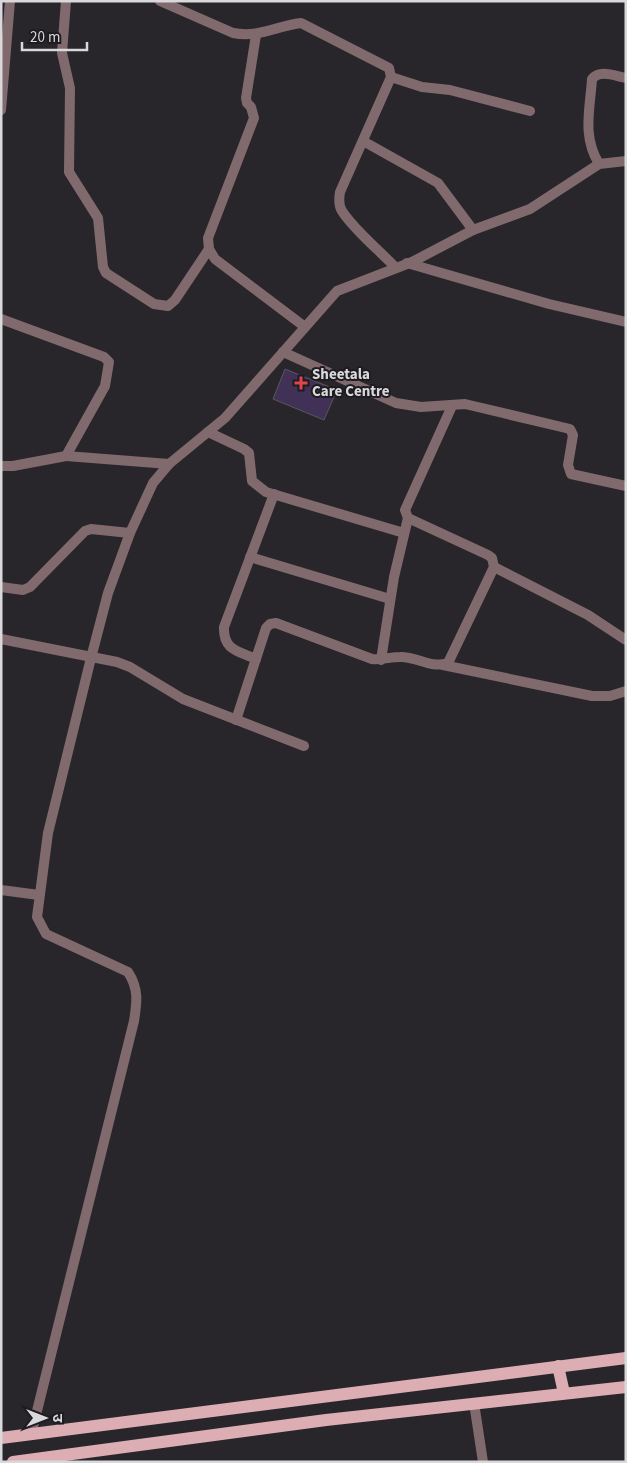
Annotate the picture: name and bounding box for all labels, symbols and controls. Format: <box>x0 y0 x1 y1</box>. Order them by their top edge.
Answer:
scale bar <box>22 20 88 52</box>
text: 20 m <box>30 27 60 48</box>
place label: Sheetala Care Centre <box>312 364 390 402</box>
marker: Sheetala Care Centre <box>294 376 308 390</box>
north arrow <box>20 1393 70 1443</box>
text: उ <box>47 1414 67 1423</box>

